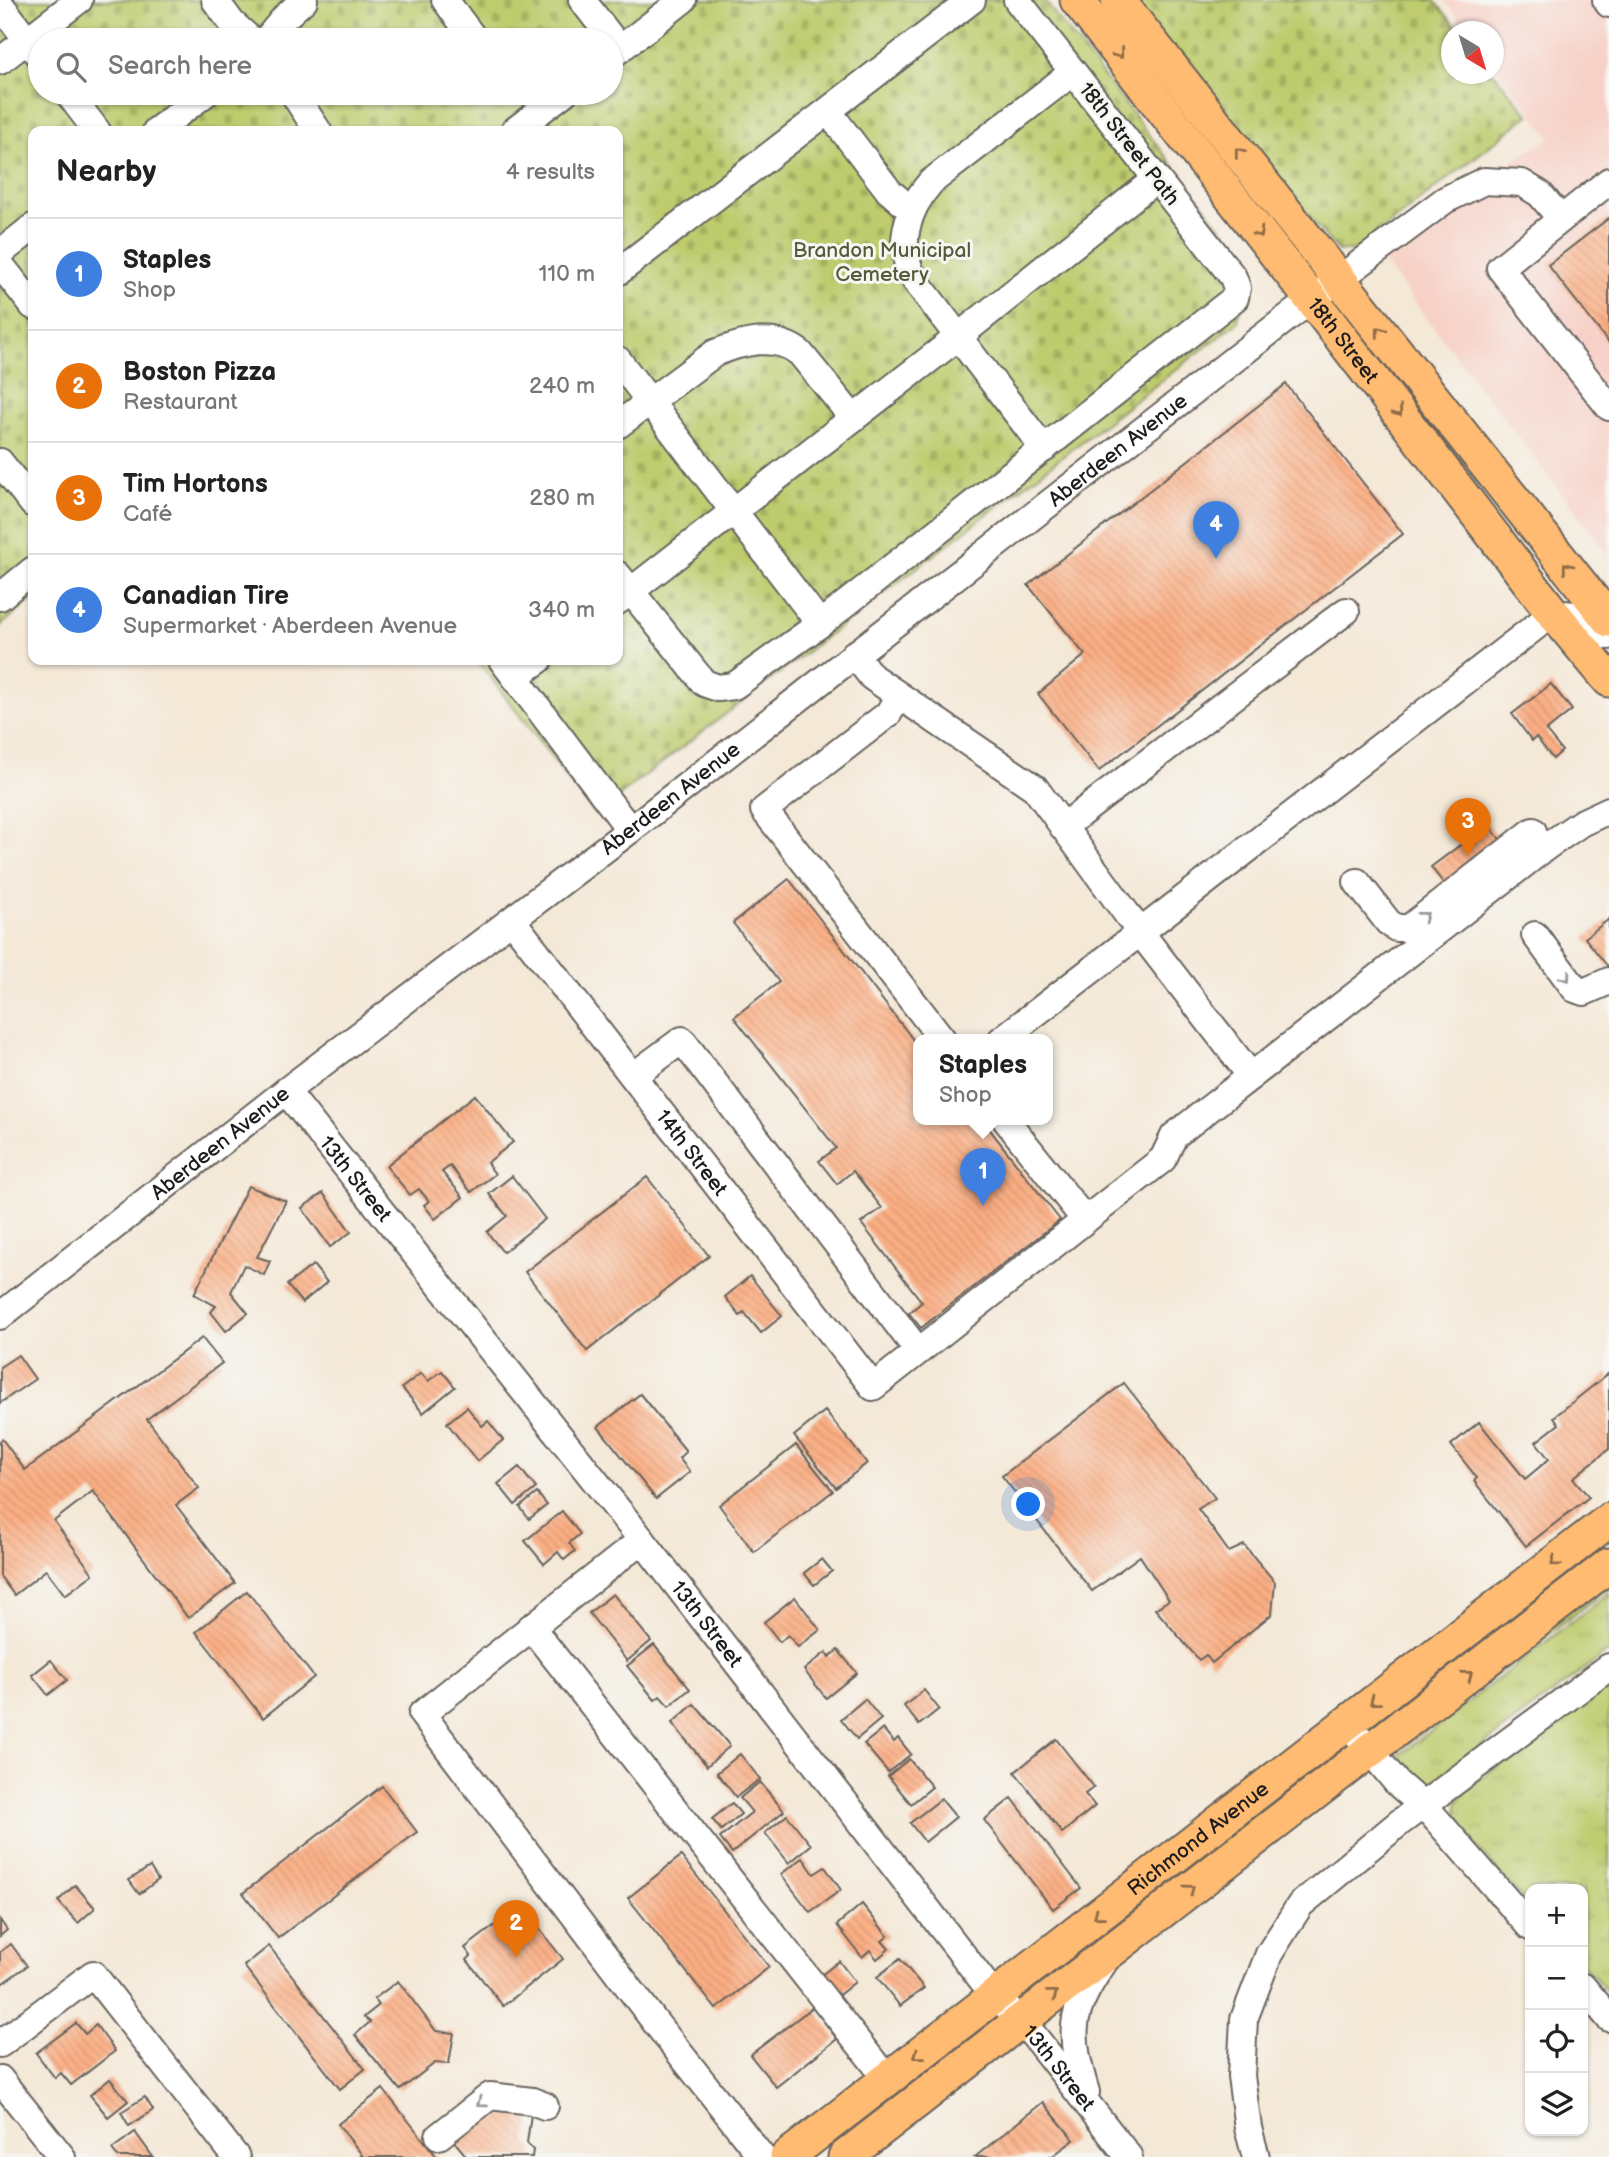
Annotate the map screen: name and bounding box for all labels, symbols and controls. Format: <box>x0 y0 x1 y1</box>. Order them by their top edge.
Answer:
north arrow <box>1441 21 1504 84</box>
search box <box>28 28 623 105</box>
one-way arrow <box>1110 46 1123 58</box>
icon: search <box>52 48 90 86</box>
text: Search here <box>108 51 252 82</box>
street label: 18th Street Path <box>1073 77 1185 211</box>
one-way arrow <box>1235 148 1247 161</box>
text: Nearby <box>56 154 156 190</box>
text: 4 results <box>506 158 595 186</box>
one-way arrow <box>1251 225 1264 237</box>
park label: Brandon Municipal Cemetery <box>793 238 971 287</box>
text: Staples <box>123 245 211 276</box>
text: 1 <box>74 260 84 288</box>
text: 110 m <box>538 260 595 288</box>
text: Shop <box>123 276 176 304</box>
street label: 18th Street <box>1302 293 1384 389</box>
one-way arrow <box>1375 326 1388 338</box>
text: Boston Pizza <box>123 357 276 388</box>
text: 2 <box>72 372 86 400</box>
text: 240 m <box>529 372 595 400</box>
text: Restaurant <box>123 388 237 416</box>
street label: Aberdeen Avenue <box>1043 388 1192 512</box>
one-way arrow <box>1390 405 1403 417</box>
text: Tim Hortons <box>123 469 268 500</box>
text: 3 <box>72 484 86 512</box>
text: 280 m <box>529 484 595 512</box>
text: Café <box>123 500 172 528</box>
pin: 4 <box>1193 501 1239 559</box>
one-way arrow <box>1562 562 1575 575</box>
text: Canadian Tire <box>123 581 289 612</box>
text: 4 <box>72 596 86 624</box>
text: 340 m <box>528 596 595 624</box>
text: Supermarket · Aberdeen Avenue <box>123 612 457 640</box>
street label: Aberdeen Avenue <box>596 737 745 860</box>
pin: 3 <box>1445 798 1491 856</box>
one-way arrow <box>1416 911 1429 924</box>
one-way arrow <box>1558 969 1570 982</box>
popup <box>913 1034 1053 1125</box>
text: Staples <box>939 1050 1027 1081</box>
street label: Aberdeen Avenue <box>146 1081 294 1205</box>
text: Shop <box>939 1081 992 1109</box>
street label: 14th Street <box>651 1105 733 1201</box>
street label: 13th Street <box>314 1131 397 1227</box>
pin: 1 <box>960 1148 1006 1206</box>
your location <box>1011 1487 1045 1521</box>
one-way arrow <box>1550 1553 1562 1566</box>
street label: 13th Street <box>666 1576 748 1672</box>
one-way arrow <box>1460 1671 1472 1684</box>
one-way arrow <box>1370 1692 1382 1705</box>
street label: Richmond Avenue <box>1122 1776 1274 1901</box>
one-way arrow <box>1182 1884 1195 1897</box>
map controls <box>1525 1884 1588 2136</box>
button: + <box>1525 1884 1588 1947</box>
pin: 2 <box>493 1900 539 1958</box>
one-way arrow <box>1093 1906 1105 1919</box>
button: − <box>1525 1947 1588 2010</box>
one-way arrow <box>1045 1990 1058 2003</box>
button: locate <box>1525 2010 1588 2073</box>
street label: 13th Street <box>1018 2020 1101 2116</box>
one-way arrow <box>914 2046 926 2059</box>
button: layers <box>1525 2073 1588 2136</box>
one-way arrow <box>477 2095 489 2107</box>

